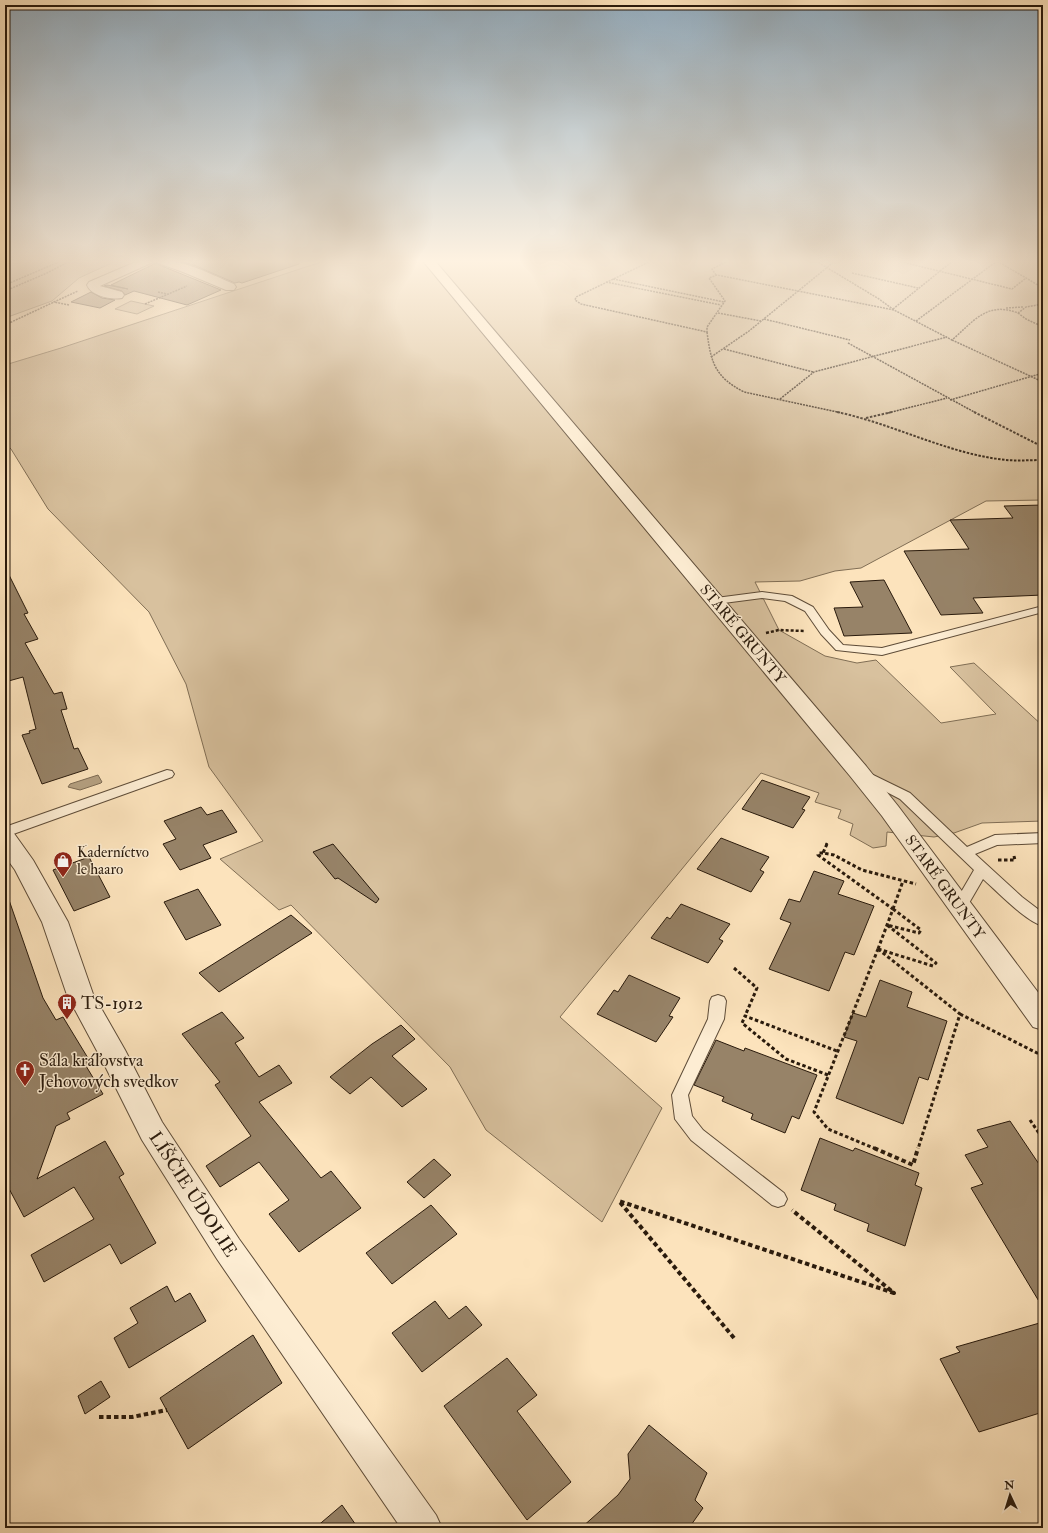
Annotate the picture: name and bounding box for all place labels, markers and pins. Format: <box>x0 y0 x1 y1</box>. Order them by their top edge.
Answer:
place label: Kaderníctvo le haaro <box>77 843 149 879</box>
shop icon: Kaderníctvo le haaro <box>52 850 74 878</box>
building icon: TS-1912 <box>56 992 78 1020</box>
place label: TS-1912 <box>81 992 143 1015</box>
place label: Sála kráľovstva Jehovových svedkov <box>38 1049 179 1093</box>
church icon: Sála kráľovstva Jehovových svedkov <box>14 1059 36 1087</box>

